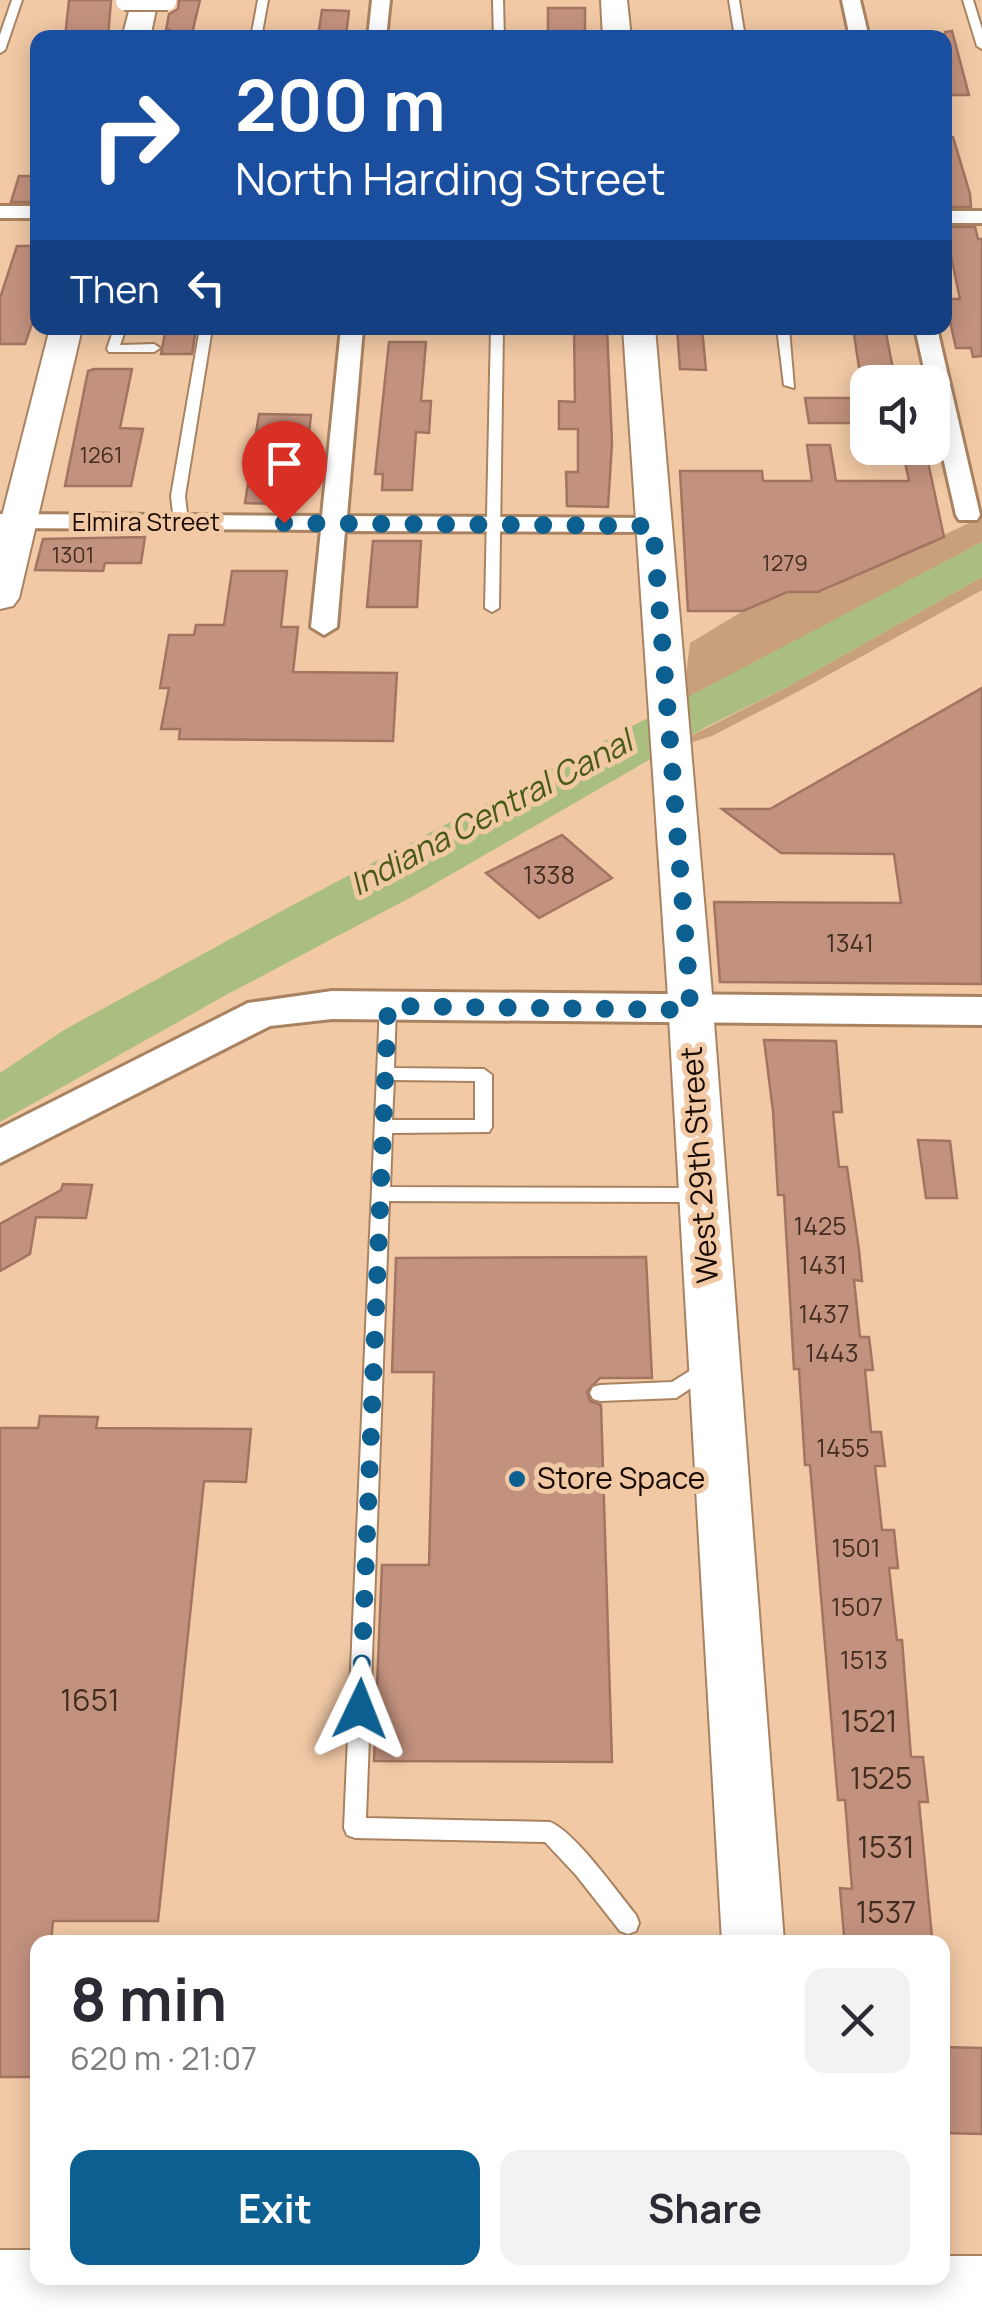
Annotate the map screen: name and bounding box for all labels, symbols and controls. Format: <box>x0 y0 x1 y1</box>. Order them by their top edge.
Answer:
text: 200 m <box>235 56 446 152</box>
icon: right <box>70 70 200 200</box>
text: North Harding Street <box>235 147 666 209</box>
icon: left <box>179 260 234 315</box>
text: Then <box>70 262 159 314</box>
map controls <box>850 365 950 465</box>
button: sound <box>850 365 950 465</box>
pin <box>242 421 327 524</box>
icon: arrive <box>257 436 312 491</box>
house number: 1261 <box>79 440 123 470</box>
street label: Elmira Street <box>72 504 220 539</box>
house number: 1301 <box>52 540 94 570</box>
house number: 1279 <box>762 548 808 578</box>
water label: Indiana Central Canal <box>341 717 643 905</box>
house number: 1338 <box>523 857 575 892</box>
house number: 1341 <box>826 925 874 960</box>
street label: West 29th Street <box>670 1045 727 1285</box>
house number: 1425 <box>793 1208 847 1243</box>
house number: 1431 <box>799 1247 847 1282</box>
house number: 1437 <box>799 1296 849 1331</box>
house number: 1443 <box>805 1335 859 1370</box>
house number: 1455 <box>816 1430 870 1465</box>
place label: Store Space <box>537 1457 705 1498</box>
marker: Store Space <box>506 1468 528 1490</box>
house number: 1501 <box>831 1530 881 1565</box>
house number: 1507 <box>831 1589 883 1624</box>
house number: 1513 <box>840 1642 888 1677</box>
position arrow <box>308 1657 412 1761</box>
house number: 1651 <box>60 1679 120 1720</box>
house number: 1521 <box>841 1700 897 1741</box>
house number: 1525 <box>850 1757 912 1798</box>
house number: 1531 <box>857 1826 915 1867</box>
house number: 1537 <box>856 1891 916 1932</box>
text: 8 min <box>70 1957 227 2039</box>
button: close <box>805 1968 910 2073</box>
text: 620 m · 21:07 <box>70 2036 257 2080</box>
button: Exit <box>70 2150 480 2265</box>
button: Share <box>500 2150 910 2265</box>

